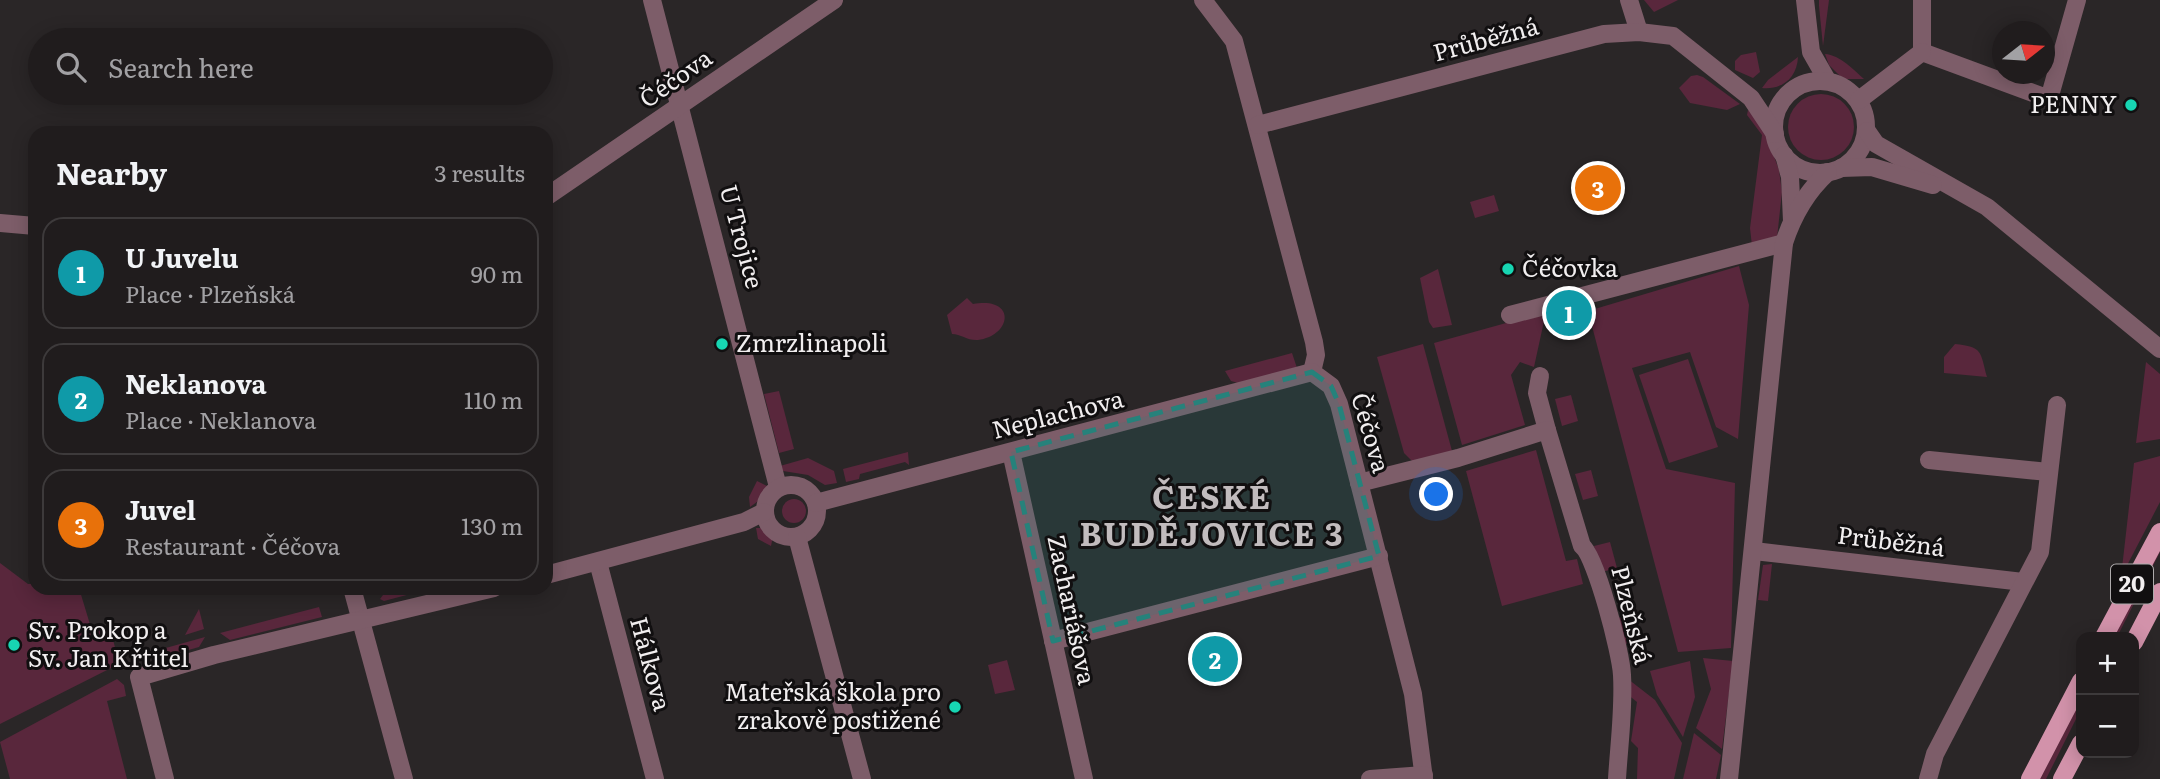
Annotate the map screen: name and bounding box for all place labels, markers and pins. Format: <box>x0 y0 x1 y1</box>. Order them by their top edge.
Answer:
place label: PENNY <box>2030 85 2117 120</box>
marker: PENNY <box>2123 97 2139 113</box>
pin: 3 <box>1575 162 1621 214</box>
place label: Čéčovka <box>1522 249 1618 284</box>
marker: Čéčovka <box>1500 261 1516 277</box>
pin: 1 <box>1546 287 1592 339</box>
place label: Zmrzlinapoli <box>736 324 887 359</box>
marker: Zmrzlinapoli <box>714 336 730 352</box>
place label: Sv. Prokop a Sv. Jan Křtitel <box>28 611 189 674</box>
pin: 2 <box>1192 633 1238 685</box>
marker: Sv. Prokop a Sv. Jan Křtitel <box>6 637 22 653</box>
place label: Mateřská škola pro zrakově postižené <box>724 673 941 736</box>
marker: Mateřská škola pro zrakově postižené <box>947 699 963 715</box>

